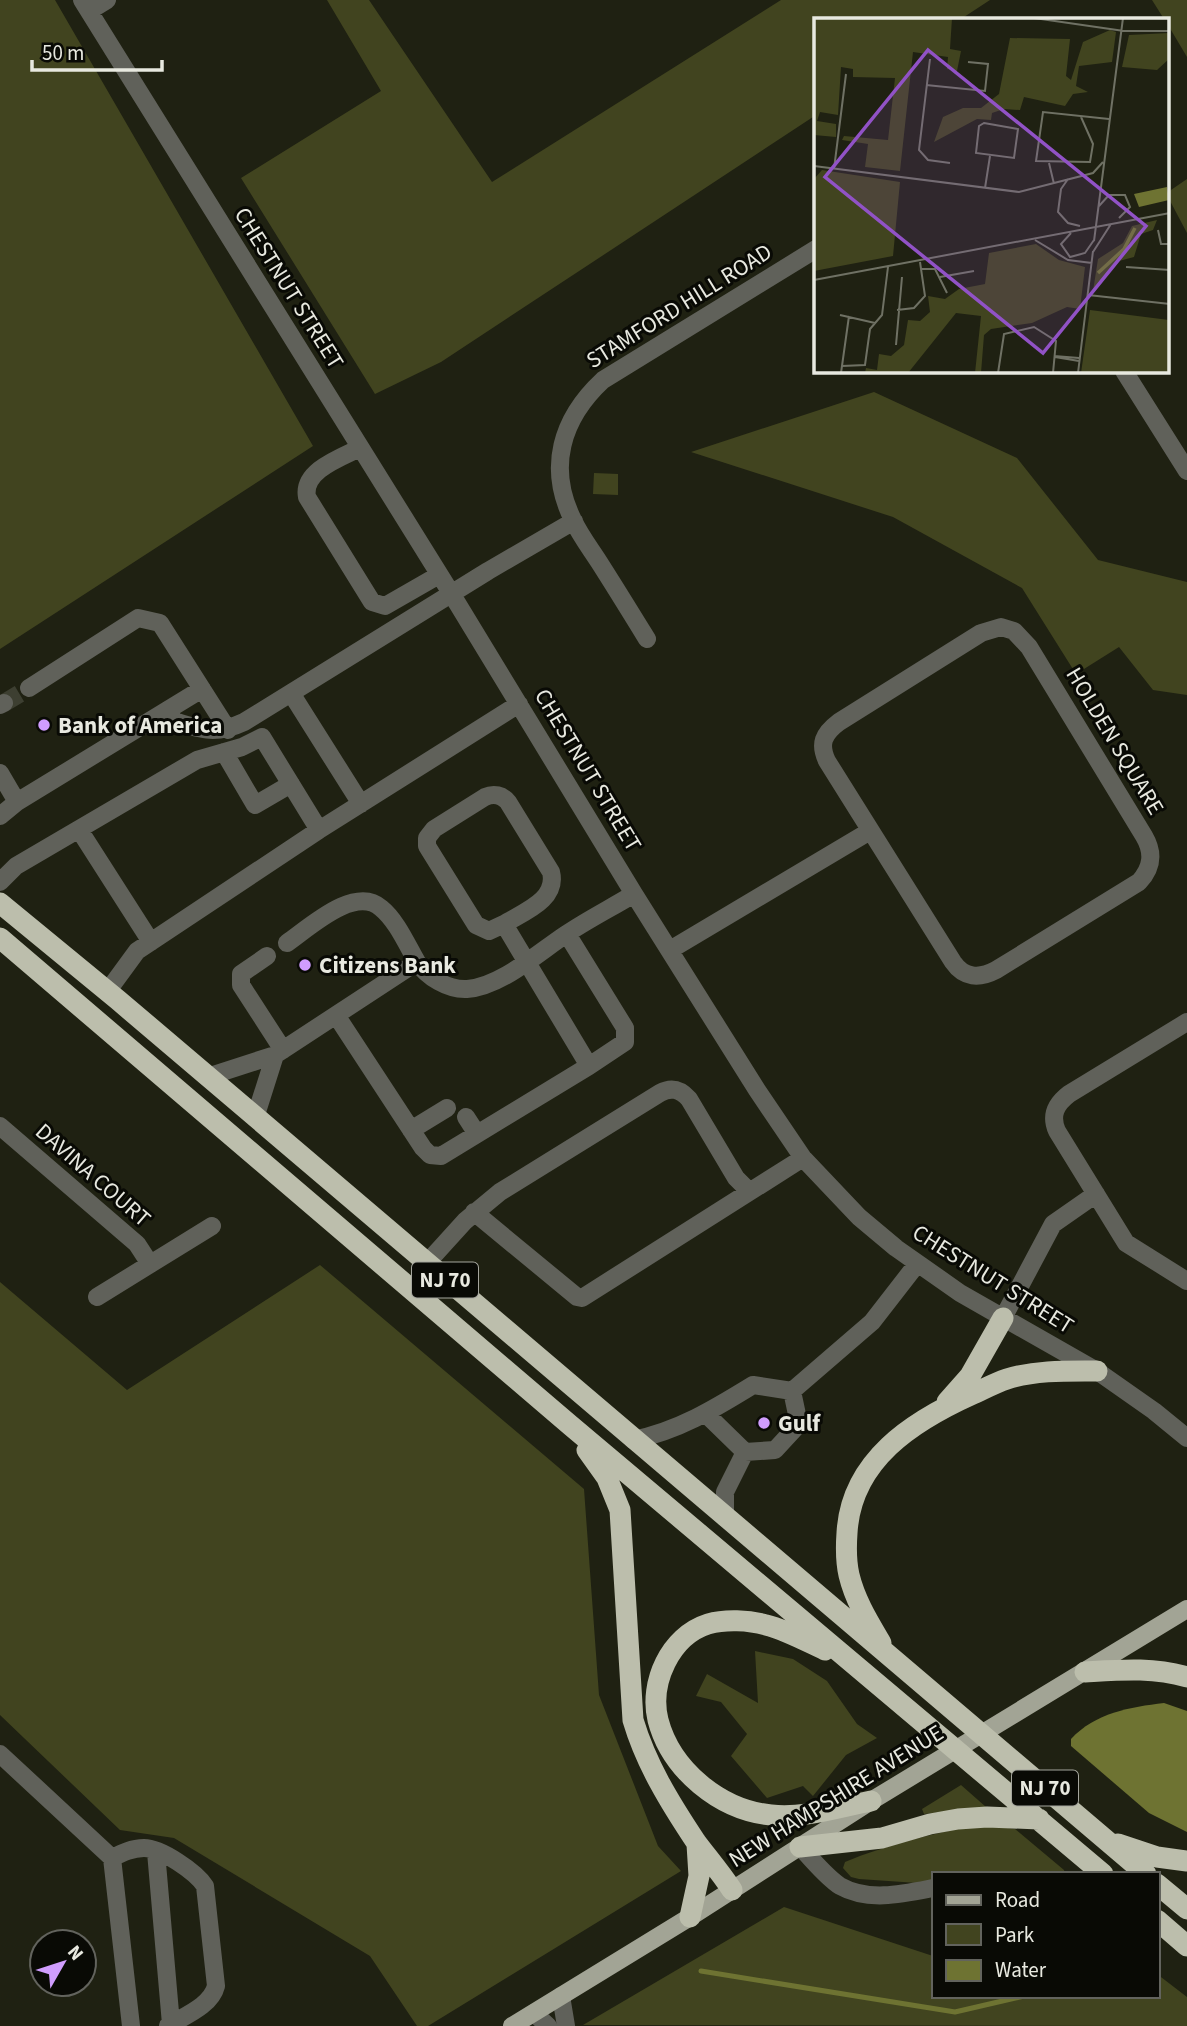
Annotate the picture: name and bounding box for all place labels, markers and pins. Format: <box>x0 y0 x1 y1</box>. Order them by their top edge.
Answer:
place label: Bank of America <box>58 709 222 742</box>
marker: Bank of America <box>36 717 52 733</box>
place label: Citizens Bank <box>319 949 456 982</box>
marker: Citizens Bank <box>297 957 313 973</box>
place label: Gulf <box>778 1407 821 1440</box>
marker: Gulf <box>756 1415 772 1431</box>

